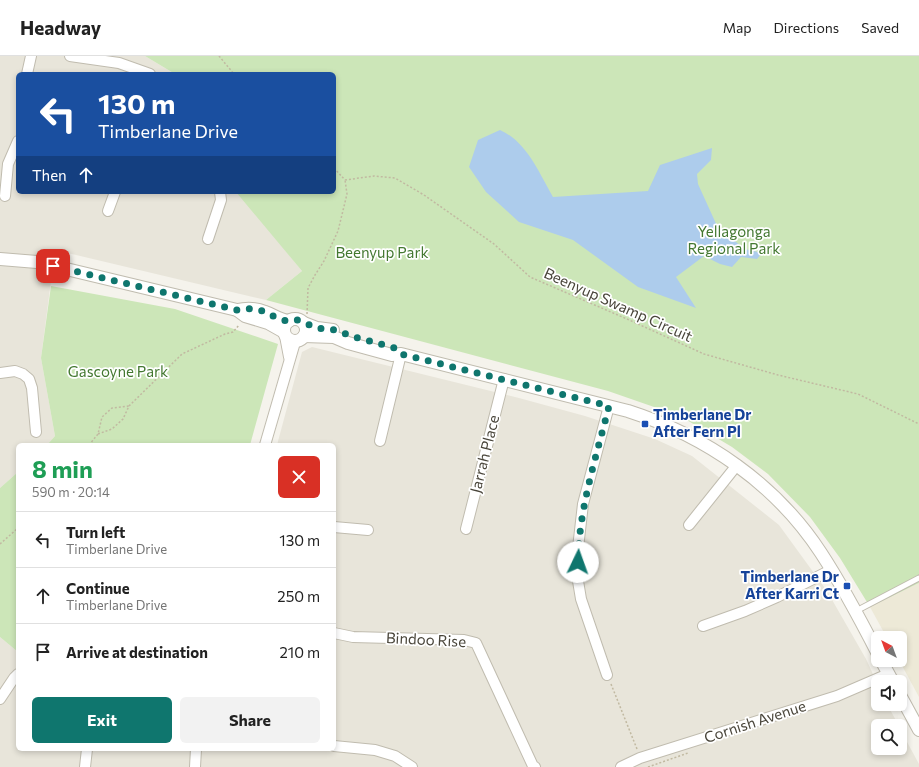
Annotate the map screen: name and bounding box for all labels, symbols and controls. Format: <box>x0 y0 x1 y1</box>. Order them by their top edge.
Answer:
text: Headway <box>20 16 101 39</box>
text: Map <box>723 19 752 36</box>
text: Directions <box>774 19 839 36</box>
text: Saved <box>861 19 899 36</box>
text: 130 m <box>98 86 175 120</box>
icon: left <box>32 88 84 140</box>
text: Timberlane Drive <box>98 120 238 142</box>
icon: ahead <box>75 164 97 186</box>
text: Then <box>32 166 67 184</box>
park label: Yellagonga Regional Park <box>688 222 780 257</box>
park label: Beenyup Park <box>335 243 429 261</box>
pin <box>36 249 70 283</box>
icon: arrive <box>42 255 64 277</box>
street label: Beenyup Swamp Circuit <box>541 263 695 345</box>
park label: Gascoyne Park <box>68 362 168 380</box>
place label: Timberlane Dr After Fern Pl <box>653 405 752 440</box>
street label: Jarrah Place <box>466 413 502 495</box>
marker: Timberlane Dr After Fern Pl <box>640 419 650 429</box>
text: 8 min <box>32 454 93 483</box>
button: close <box>278 456 320 498</box>
text: 590 m · 20:14 <box>32 484 110 500</box>
text: Turn left <box>66 523 125 541</box>
icon: left <box>32 529 54 551</box>
text: 130 m <box>279 531 320 549</box>
text: Timberlane Drive <box>66 541 167 557</box>
position arrow <box>557 541 599 583</box>
place label: Timberlane Dr After Karri Ct <box>740 567 839 602</box>
text: Continue <box>66 579 130 597</box>
marker: Timberlane Dr After Karri Ct <box>842 581 852 591</box>
icon: ahead <box>32 585 54 607</box>
text: 250 m <box>277 587 320 605</box>
text: Timberlane Drive <box>66 597 167 613</box>
street label: Bindoo Rise <box>386 628 467 650</box>
north arrow <box>871 631 907 667</box>
map controls <box>871 631 907 755</box>
icon: arrive <box>32 641 54 663</box>
text: Arrive at destination <box>66 643 208 661</box>
text: 210 m <box>280 643 320 661</box>
button: sound <box>871 675 907 711</box>
street label: Cornish Avenue <box>702 696 808 746</box>
button: Exit <box>32 697 172 743</box>
button: Share <box>180 697 320 743</box>
button: search <box>871 719 907 755</box>

